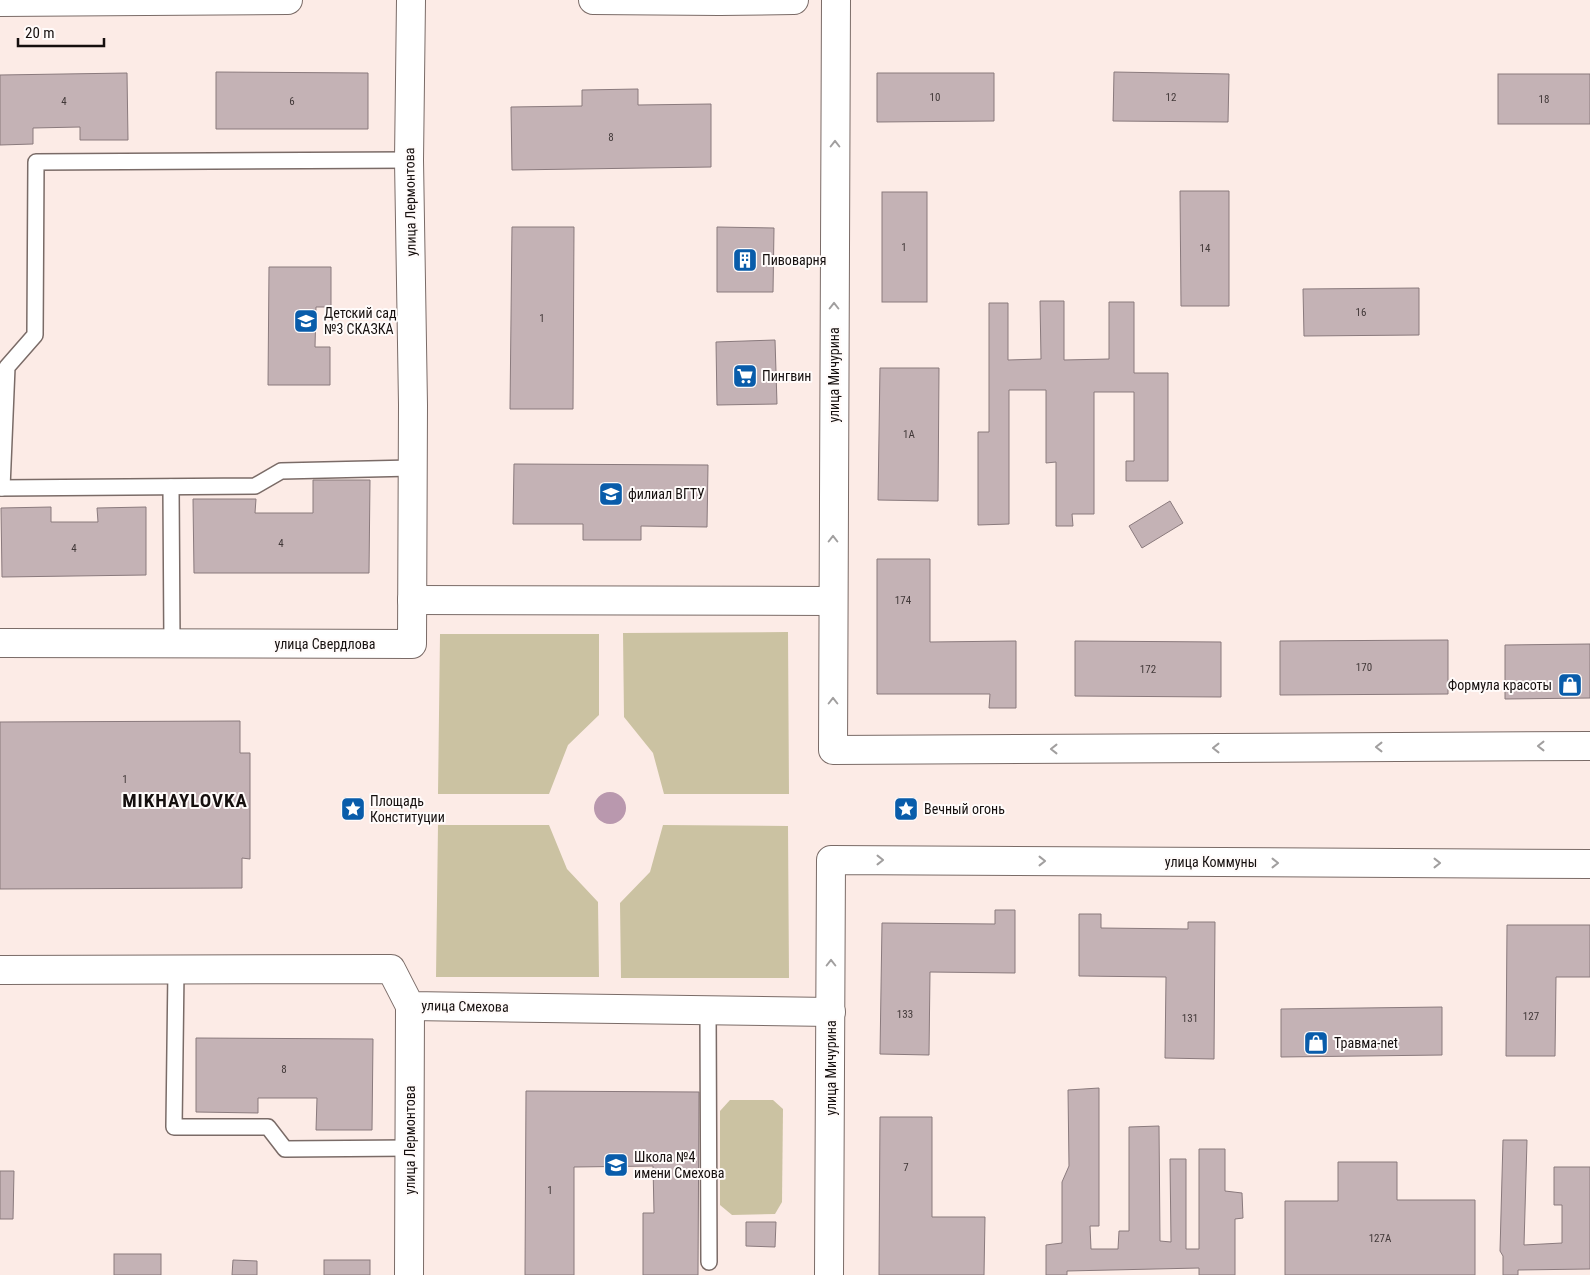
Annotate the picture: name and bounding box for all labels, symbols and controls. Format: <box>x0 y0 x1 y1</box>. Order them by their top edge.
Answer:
scale bar <box>18 15 104 47</box>
text: 20 m <box>25 24 55 42</box>
house number: 10 <box>930 91 940 104</box>
house number: 12 <box>1166 91 1176 104</box>
house number: 18 <box>1539 93 1549 106</box>
house number: 4 <box>61 95 67 108</box>
house number: 6 <box>289 95 295 108</box>
house number: 8 <box>608 131 614 144</box>
one-way arrow <box>830 139 841 147</box>
street label: улица Лермонтова <box>401 147 419 257</box>
house number: 1 <box>901 241 907 254</box>
house number: 14 <box>1200 242 1211 255</box>
building icon: Пивоварня <box>732 247 758 273</box>
place label: Пивоварня <box>762 252 826 268</box>
one-way arrow <box>829 302 840 310</box>
place label: Детский сад №3 СКАЗКА <box>324 305 397 337</box>
house number: 16 <box>1356 306 1366 319</box>
school or university icon: Детский сад №3 СКАЗКА <box>293 308 319 334</box>
house number: 1 <box>539 312 545 325</box>
street label: улица Мичурина <box>826 327 842 423</box>
supermarket icon: Пингвин <box>732 363 758 389</box>
place label: Пингвин <box>762 368 811 384</box>
house number: 1А <box>903 428 916 441</box>
school or university icon: филиал ВГТУ <box>598 481 624 507</box>
place label: филиал ВГТУ <box>628 486 705 502</box>
one-way arrow <box>828 534 838 542</box>
house number: 4 <box>278 537 284 550</box>
house number: 4 <box>71 542 77 555</box>
house number: 174 <box>895 594 912 607</box>
street label: улица Свердлова <box>275 636 375 652</box>
house number: 170 <box>1356 661 1372 674</box>
house number: 172 <box>1140 663 1156 676</box>
shop icon: Формула красоты <box>1557 672 1583 698</box>
place label: Формула красоты <box>1448 677 1552 693</box>
one-way arrow <box>828 697 838 704</box>
one-way arrow <box>1537 741 1545 751</box>
one-way arrow <box>1375 742 1382 752</box>
one-way arrow <box>1212 743 1220 753</box>
one-way arrow <box>1050 744 1058 754</box>
house number: 1 <box>122 773 128 786</box>
district label: MIKHAYLOVKA <box>122 789 248 812</box>
place label: Площадь Конституции <box>370 793 445 825</box>
place icon: Площадь Конституции <box>340 796 366 822</box>
place icon: Вечный огонь <box>893 796 919 822</box>
place label: Вечный огонь <box>924 801 1005 817</box>
street label: улица Коммуны <box>1165 854 1257 870</box>
one-way arrow <box>876 855 884 865</box>
one-way arrow <box>1039 856 1047 866</box>
one-way arrow <box>1271 857 1279 868</box>
one-way arrow <box>1434 858 1442 868</box>
one-way arrow <box>826 959 836 966</box>
street label: улица Смехова <box>421 997 509 1015</box>
house number: 133 <box>897 1008 913 1021</box>
house number: 127 <box>1523 1010 1539 1023</box>
house number: 131 <box>1182 1012 1198 1025</box>
street label: улица Мичурина <box>823 1020 839 1116</box>
shop icon: Травма-net <box>1303 1030 1329 1056</box>
place label: Травма-net <box>1334 1035 1398 1051</box>
house number: 8 <box>281 1063 287 1076</box>
street label: улица Лермонтова <box>402 1086 418 1194</box>
place label: Школа №4 имени Смехова <box>634 1149 725 1181</box>
school or university icon: Школа №4 имени Смехова <box>603 1152 629 1178</box>
house number: 7 <box>903 1161 909 1174</box>
house number: 1 <box>547 1184 553 1197</box>
house number: 127А <box>1369 1232 1392 1245</box>

